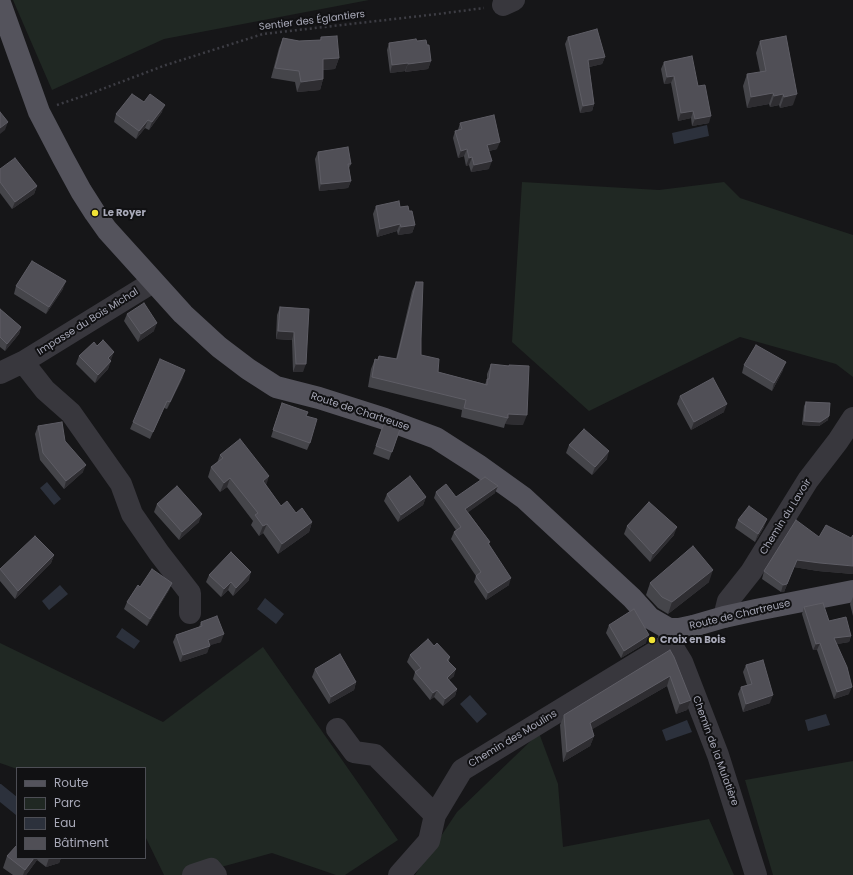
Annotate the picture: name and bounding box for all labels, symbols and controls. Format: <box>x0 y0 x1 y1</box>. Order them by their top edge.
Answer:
street label: Sentier des Églantiers <box>258 9 366 33</box>
place label: Le Royer <box>103 207 146 219</box>
marker: Le Royer <box>90 208 100 218</box>
street label: Impasse du Bois Michal <box>35 286 141 358</box>
street label: Route de Chartreuse <box>309 390 411 434</box>
street label: Chemin du Lavoir <box>758 477 814 557</box>
street label: Route de Chartreuse <box>688 598 792 632</box>
place label: Croix en Bois <box>660 634 726 646</box>
marker: Croix en Bois <box>647 635 657 645</box>
street label: Chemin de la Mulatière <box>690 694 740 808</box>
street label: Chemin des Moulins <box>467 708 559 770</box>
legend <box>16 767 146 859</box>
text: Route <box>54 774 88 791</box>
text: Parc <box>54 794 81 811</box>
text: Eau <box>54 814 76 831</box>
text: Bâtiment <box>54 834 109 851</box>

